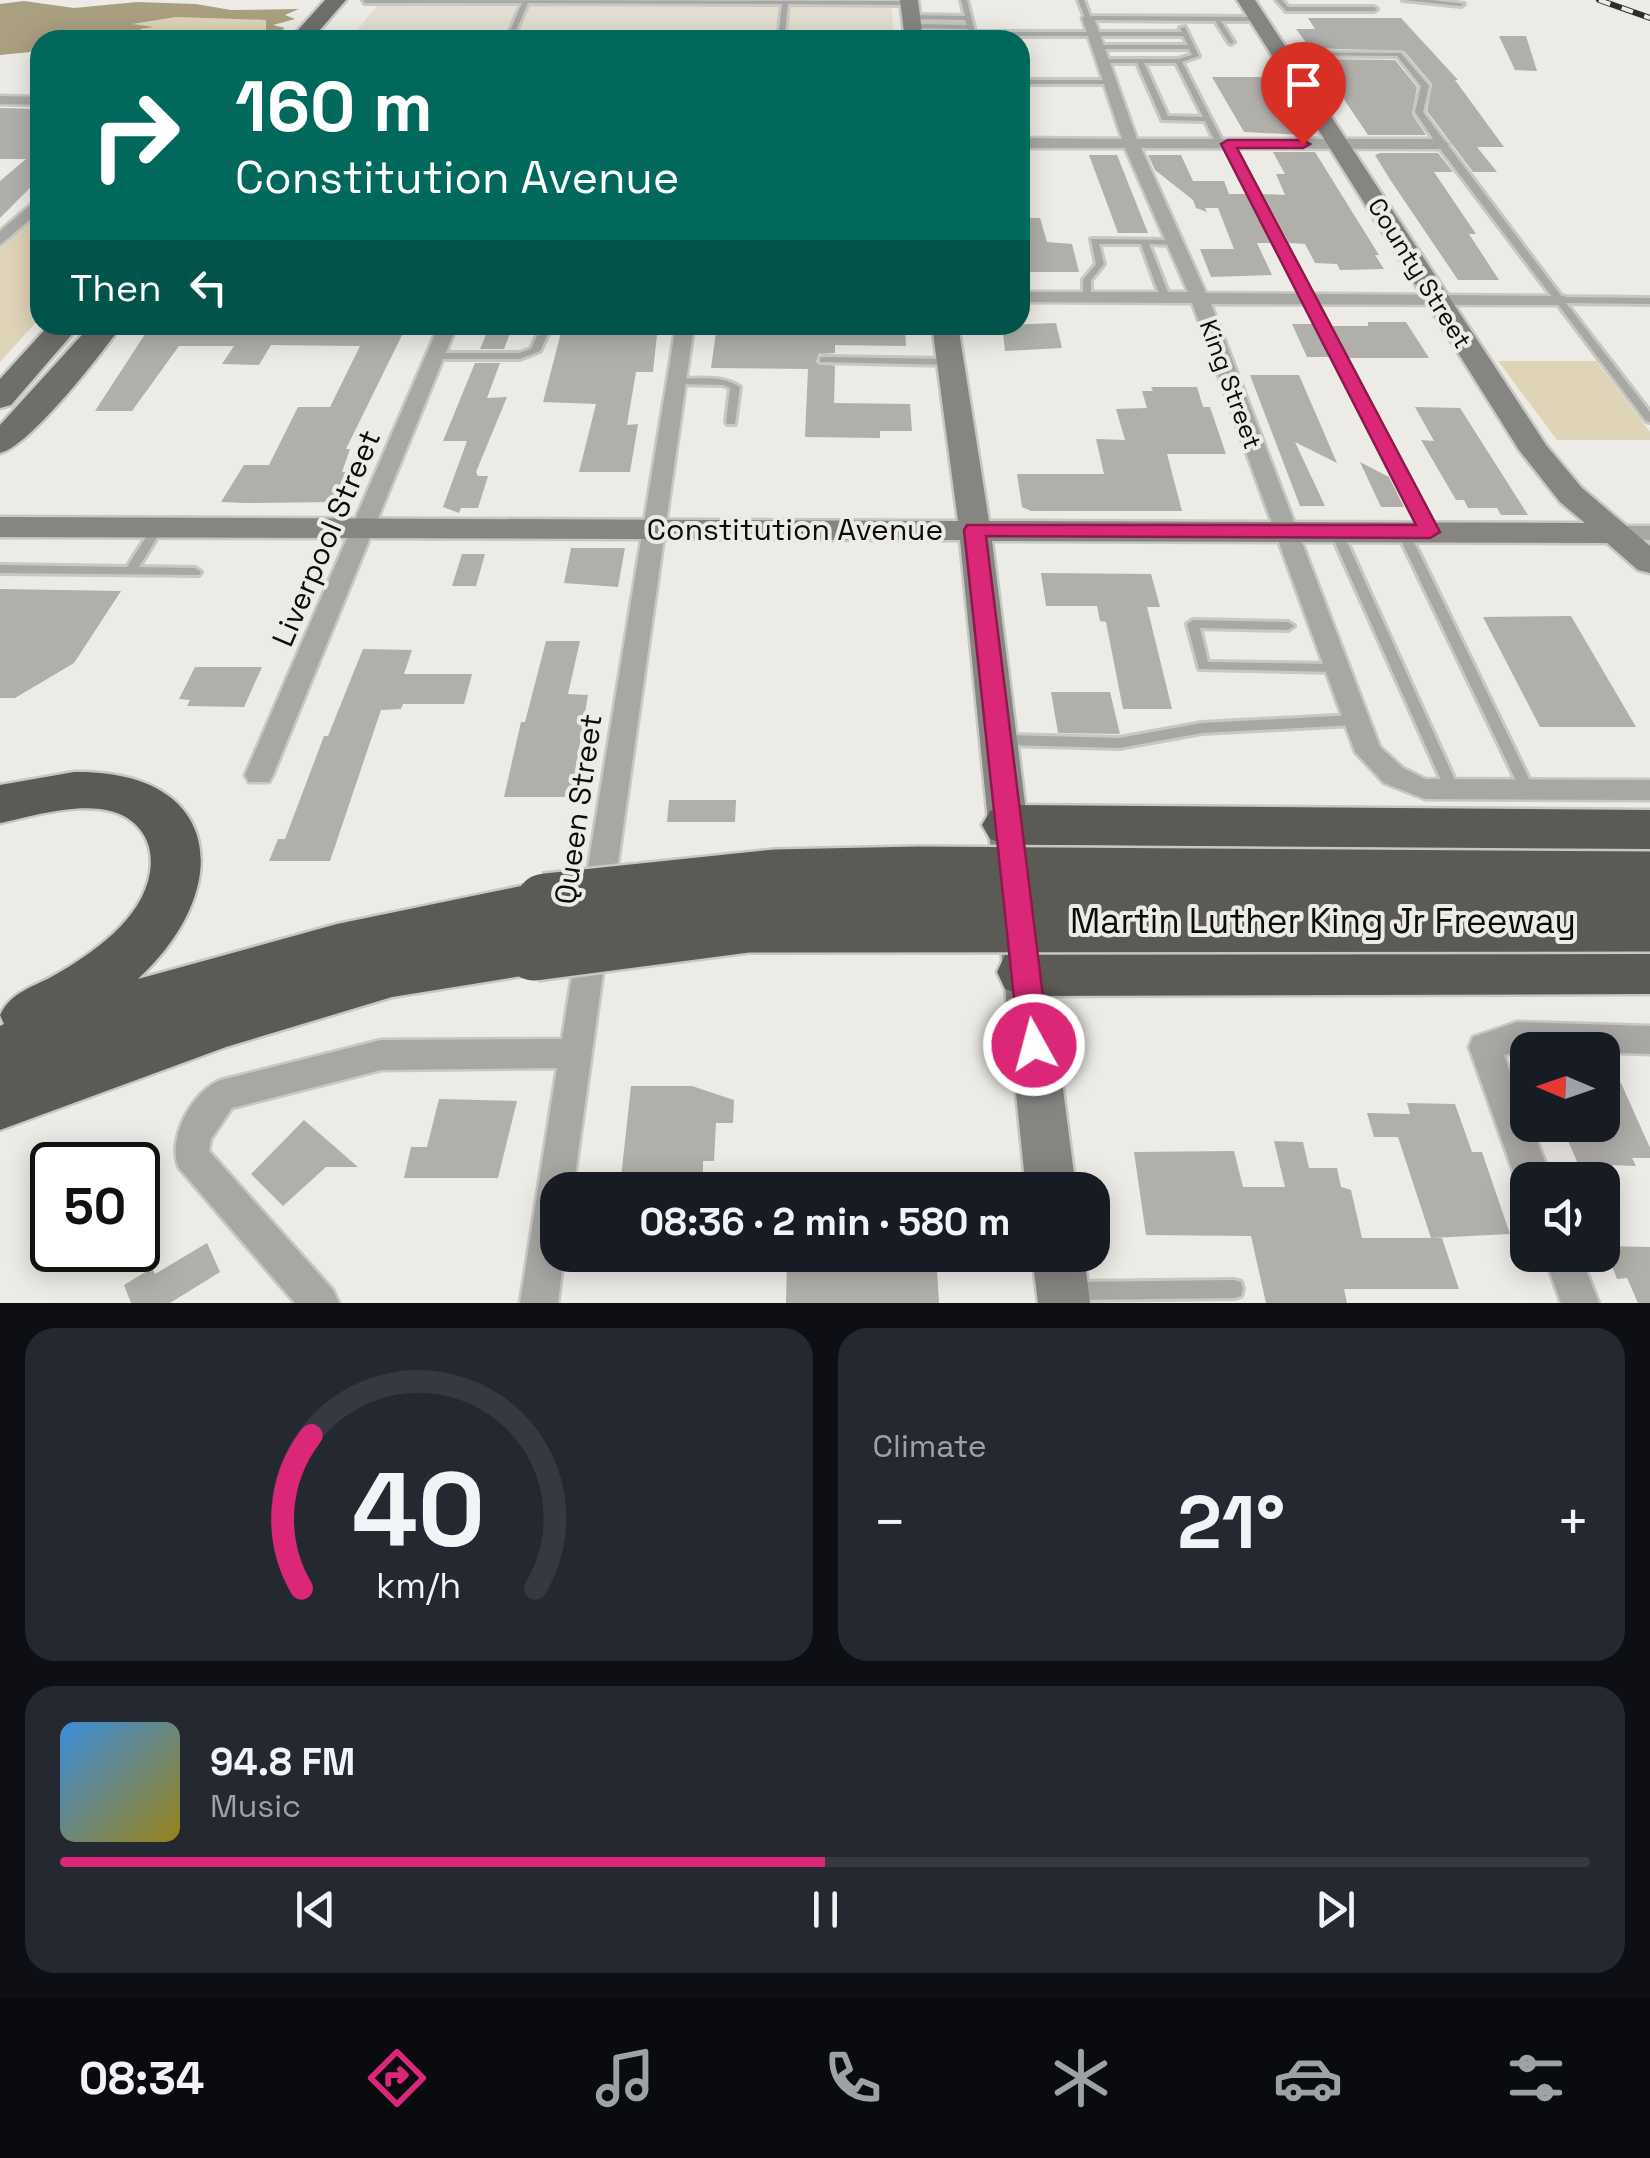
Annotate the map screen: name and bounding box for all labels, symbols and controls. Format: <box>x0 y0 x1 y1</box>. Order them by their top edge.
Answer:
pin <box>1261 42 1346 145</box>
icon: arrive <box>1276 57 1331 112</box>
text: 160 m <box>235 62 433 151</box>
icon: right <box>70 70 200 200</box>
text: Constitution Avenue <box>235 149 679 206</box>
street label: County Street <box>1361 192 1479 354</box>
icon: left <box>181 260 236 315</box>
text: Then <box>70 264 161 312</box>
street label: King Street <box>1193 315 1269 453</box>
street label: Liverpool Street <box>263 424 389 652</box>
street label: Constitution Avenue <box>647 510 943 549</box>
street label: Queen Street <box>545 711 611 907</box>
street label: Martin Luther King Jr Freeway <box>1070 899 1576 943</box>
position arrow <box>982 993 1086 1097</box>
north arrow <box>1510 1032 1620 1142</box>
map controls <box>1510 1032 1620 1272</box>
speed limit sign: 50 <box>30 1142 160 1272</box>
button: sound <box>1510 1162 1620 1272</box>
text: 08:36 · 2 min · 580 m <box>639 1198 1011 1246</box>
text: Climate <box>873 1426 987 1466</box>
text: 40 <box>352 1444 486 1576</box>
text: 21° <box>1177 1474 1285 1570</box>
text: − <box>873 1487 907 1557</box>
text: + <box>1556 1487 1590 1557</box>
text: km/h <box>376 1563 461 1608</box>
text: 94.8 FM <box>210 1738 355 1786</box>
text: Music <box>210 1786 301 1826</box>
icon: previous <box>288 1882 343 1937</box>
icon: pause <box>798 1882 853 1937</box>
icon: next <box>1308 1882 1363 1937</box>
icon: directions <box>362 2043 432 2113</box>
icon: music <box>590 2043 660 2113</box>
icon: phone <box>818 2043 888 2113</box>
icon: climate <box>1046 2043 1116 2113</box>
icon: car <box>1273 2043 1343 2113</box>
icon: filters <box>1501 2043 1571 2113</box>
text: 08:34 <box>79 2050 204 2107</box>

